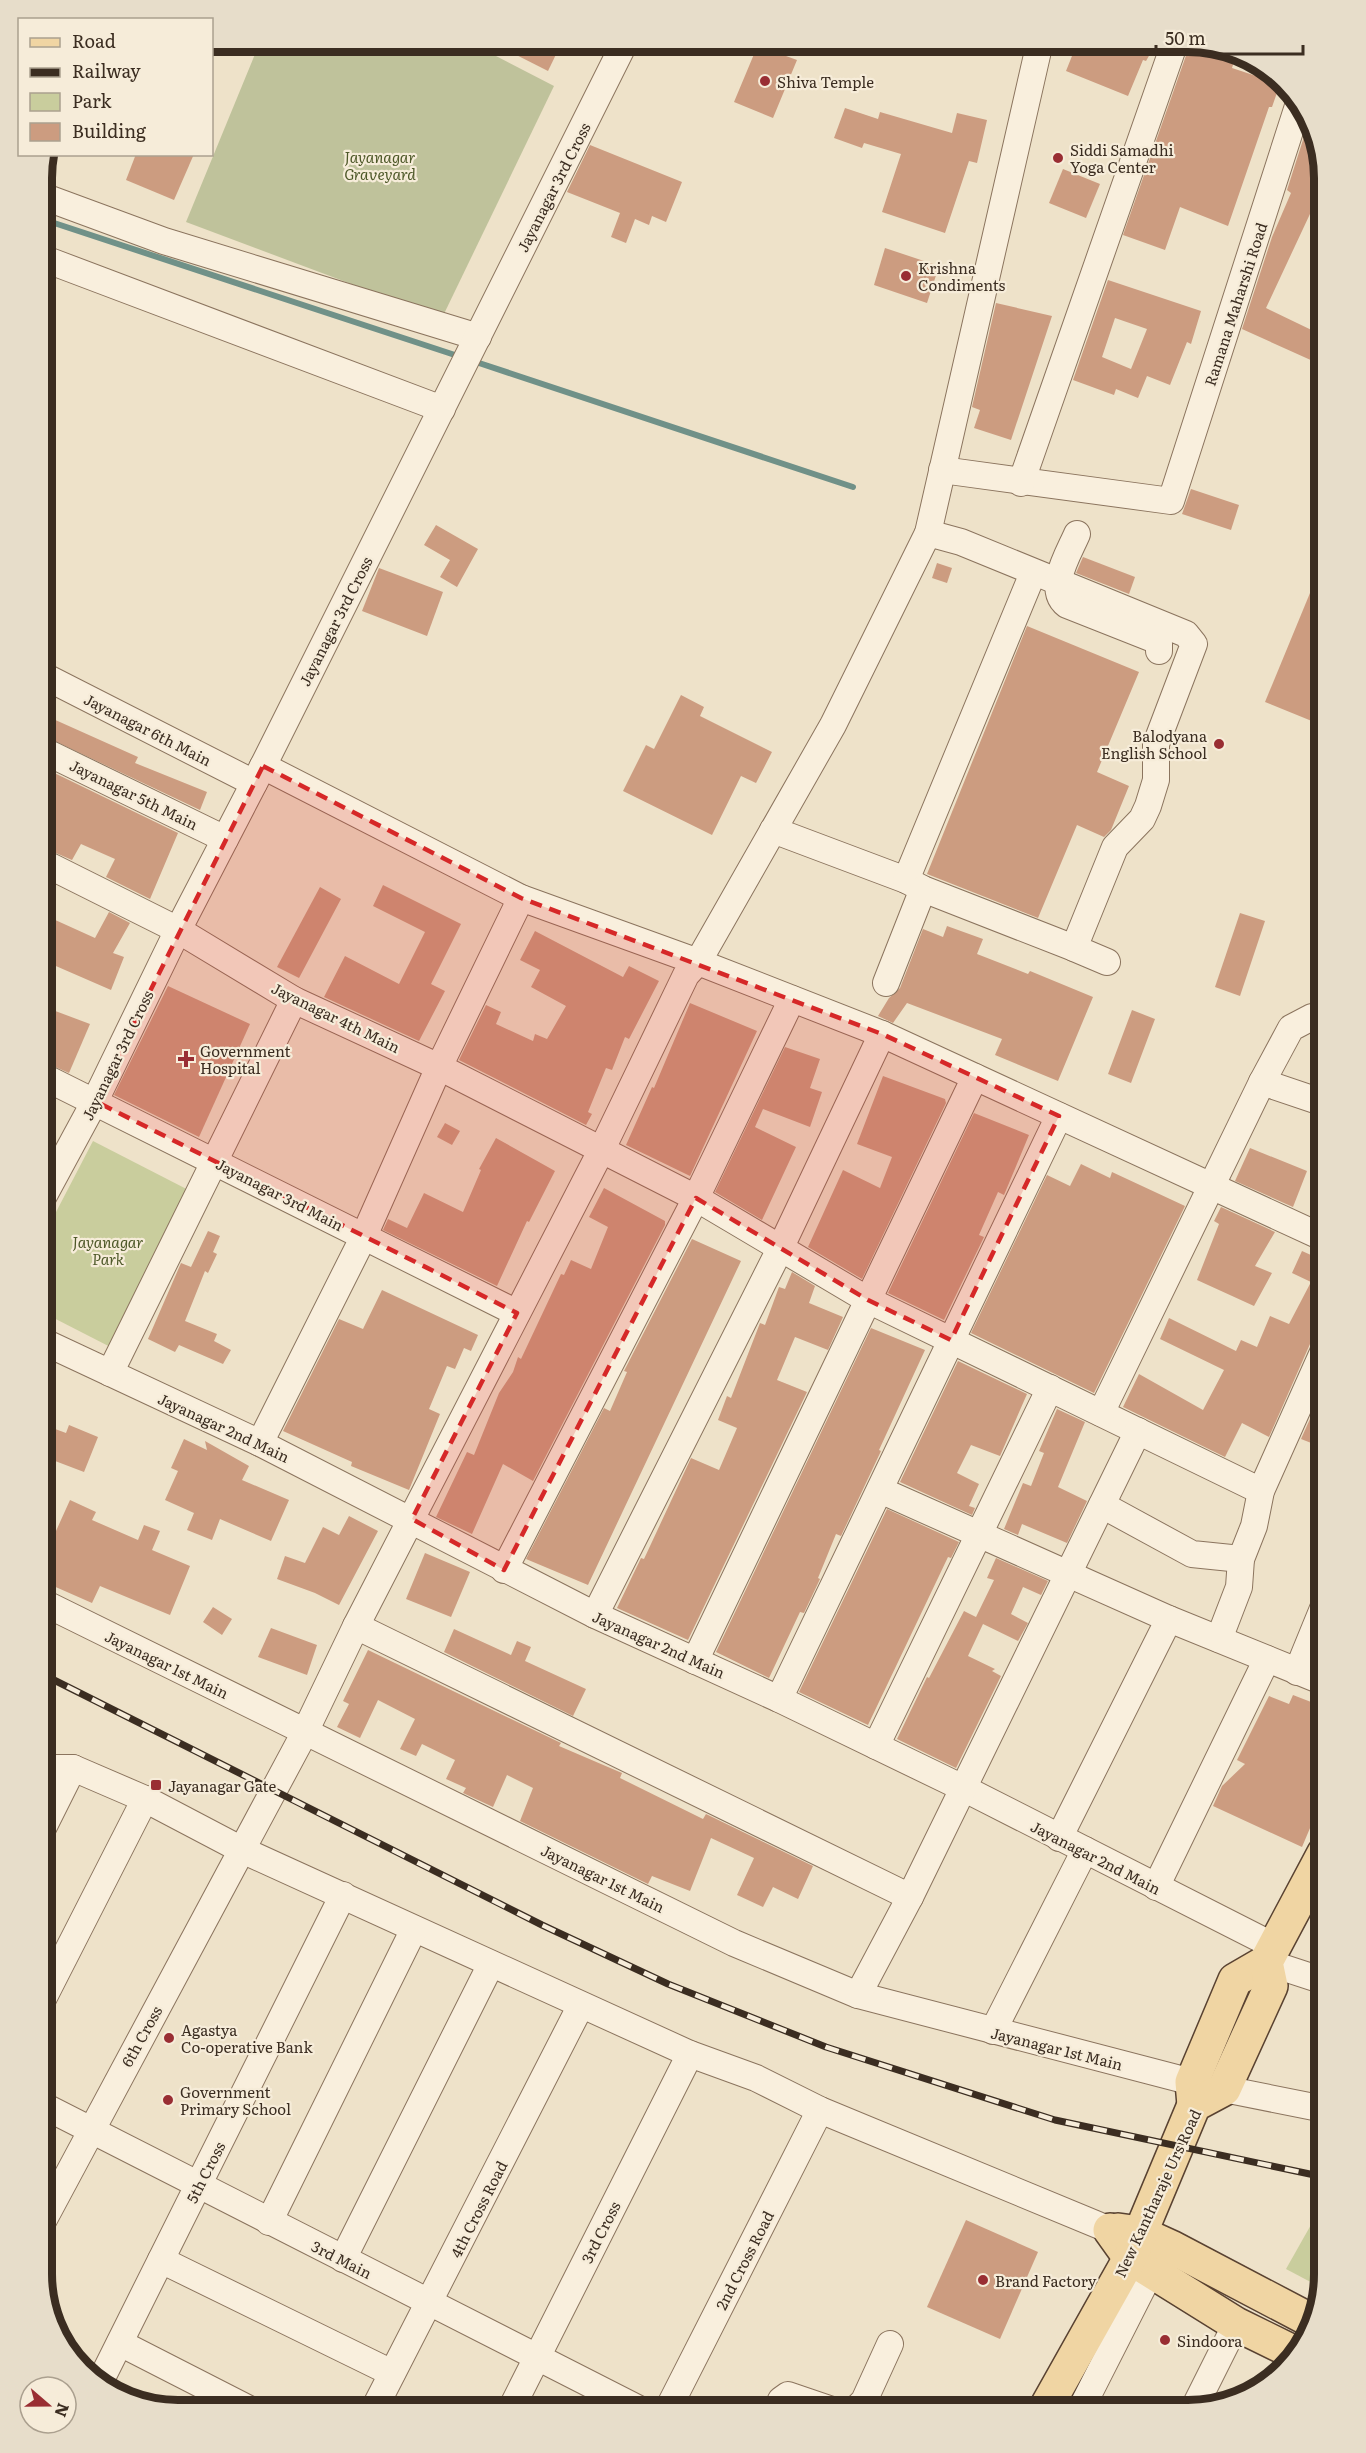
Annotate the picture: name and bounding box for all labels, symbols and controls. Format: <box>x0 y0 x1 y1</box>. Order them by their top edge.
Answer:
legend <box>18 18 213 156</box>
scale bar <box>1156 18 1303 56</box>
text: 50 m <box>1165 24 1206 51</box>
text: Road <box>72 27 116 54</box>
text: Railway <box>72 57 141 84</box>
place label: Shiva Temple <box>777 70 874 93</box>
marker: Shiva Temple <box>758 74 772 88</box>
text: Park <box>72 87 113 114</box>
text: Building <box>72 117 147 144</box>
street label: Jayanagar 3rd Cross <box>510 118 596 256</box>
place label: Siddi Samadhi Yoga Center <box>1070 138 1174 178</box>
park label: Jayanagar Graveyard <box>344 145 416 185</box>
marker: Siddi Samadhi Yoga Center <box>1051 151 1065 165</box>
street label: Ramana Maharshi Road <box>1198 219 1272 389</box>
place label: Krishna Condiments <box>918 256 1005 296</box>
marker: Krishna Condiments <box>899 269 913 283</box>
street label: Jayanagar 3rd Cross <box>292 552 378 690</box>
street label: Jayanagar 6th Main <box>80 687 216 771</box>
place label: Balodyana English School <box>1101 724 1208 764</box>
marker: Balodyana English School <box>1212 737 1226 751</box>
street label: Jayanagar 5th Main <box>66 753 202 835</box>
street label: Jayanagar 4th Main <box>268 976 404 1058</box>
street label: Jayanagar 3rd Cross <box>75 986 159 1124</box>
place label: Government Hospital <box>200 1039 290 1079</box>
marker: Government Hospital <box>177 1050 195 1068</box>
street label: Jayanagar 3rd Main <box>212 1152 348 1236</box>
park label: Jayanagar Park <box>73 1230 143 1270</box>
street label: Jayanagar 2nd Main <box>154 1386 294 1468</box>
street label: Jayanagar 2nd Main <box>589 1604 729 1684</box>
street label: Jayanagar 1st Main <box>101 1624 233 1704</box>
place label: Jayanagar Gate <box>168 1774 277 1797</box>
marker: Jayanagar Gate <box>149 1778 163 1792</box>
street label: Jayanagar 2nd Main <box>1027 1814 1165 1900</box>
street label: Jayanagar 1st Main <box>537 1838 669 1918</box>
street label: 6th Cross <box>115 2001 167 2071</box>
place label: Agastya Co-operative Bank <box>181 2018 314 2058</box>
street label: Jayanagar 1st Main <box>989 2020 1125 2076</box>
marker: Agastya Co-operative Bank <box>162 2031 176 2045</box>
place label: Government Primary School <box>180 2080 291 2120</box>
marker: Government Primary School <box>161 2093 175 2107</box>
street label: New Kantharaje Urs Road <box>1108 2105 1206 2281</box>
street label: 5th Cross <box>180 2137 230 2207</box>
street label: 4th Cross Road <box>444 2156 512 2262</box>
street label: 3rd Cross <box>575 2197 626 2267</box>
street label: 2nd Cross Road <box>709 2206 779 2314</box>
street label: 3rd Main <box>308 2234 376 2284</box>
place label: Brand Factory <box>995 2269 1097 2292</box>
marker: Brand Factory <box>976 2273 990 2287</box>
place label: Sindoora <box>1177 2329 1243 2352</box>
marker: Sindoora <box>1158 2333 1172 2347</box>
north arrow <box>18 2375 78 2435</box>
text: N <box>49 2400 77 2421</box>

